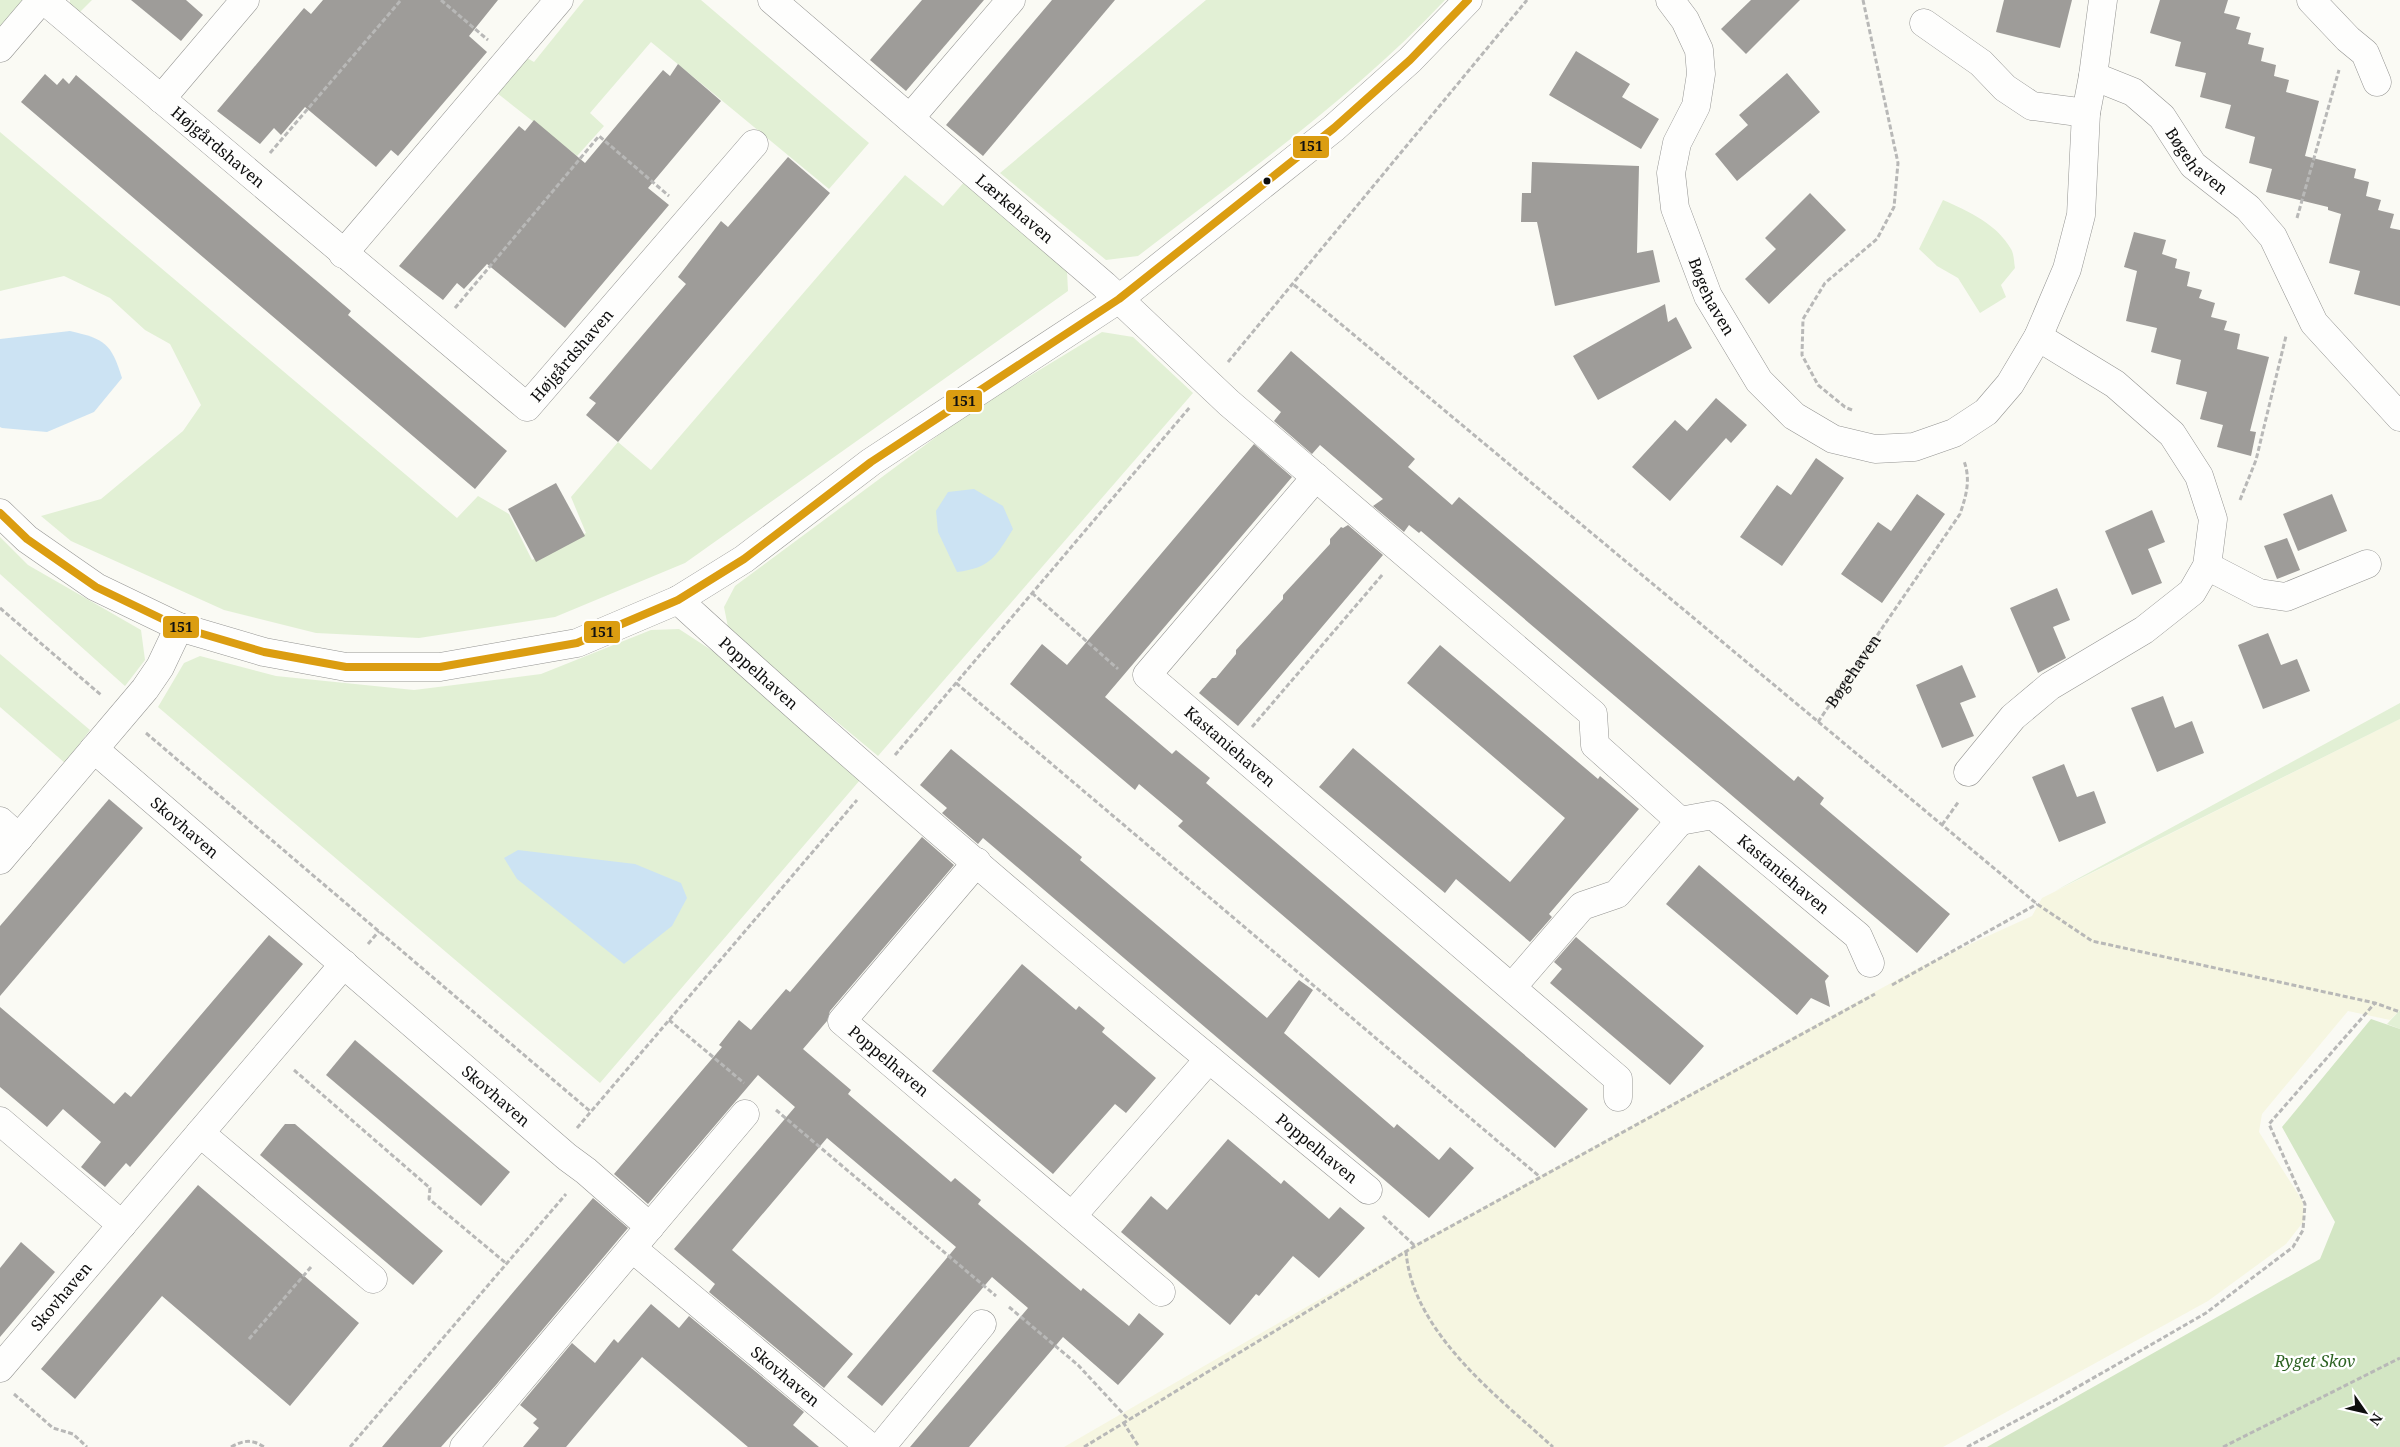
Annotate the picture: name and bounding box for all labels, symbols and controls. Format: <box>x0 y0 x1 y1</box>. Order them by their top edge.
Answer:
street label: Højgårdshaven <box>167 101 270 193</box>
street label: Bøgehaven <box>2161 123 2233 199</box>
line badge: 151 <box>1292 135 1330 159</box>
text: 151 <box>1299 136 1323 155</box>
street label: Lærkehaven <box>971 169 1058 248</box>
unlabelled marker <box>1262 176 1272 186</box>
street label: Bøgehaven <box>1684 255 1740 340</box>
street label: Højgårdshaven <box>525 304 618 406</box>
line badge: 151 <box>945 389 983 413</box>
text: 151 <box>952 391 976 410</box>
line badge: 151 <box>162 615 200 639</box>
text: 151 <box>169 617 193 636</box>
line badge: 151 <box>583 620 621 644</box>
text: 151 <box>590 622 614 641</box>
street label: Bøgehaven <box>1820 630 1886 712</box>
street label: Poppelhaven <box>714 632 803 714</box>
street label: Kastaniehaven <box>1180 701 1280 792</box>
street label: Skovhaven <box>146 792 224 863</box>
street label: Kastaniehaven <box>1733 829 1834 919</box>
street label: Poppelhaven <box>844 1020 934 1101</box>
street label: Skovhaven <box>457 1060 535 1131</box>
street label: Poppelhaven <box>1272 1108 1362 1188</box>
street label: Skovhaven <box>25 1257 96 1335</box>
street label: Skovhaven <box>746 1341 825 1412</box>
park label: Ryget Skov <box>2274 1350 2356 1372</box>
north arrow <box>2340 1387 2390 1437</box>
text: N <box>2365 1410 2387 1429</box>

